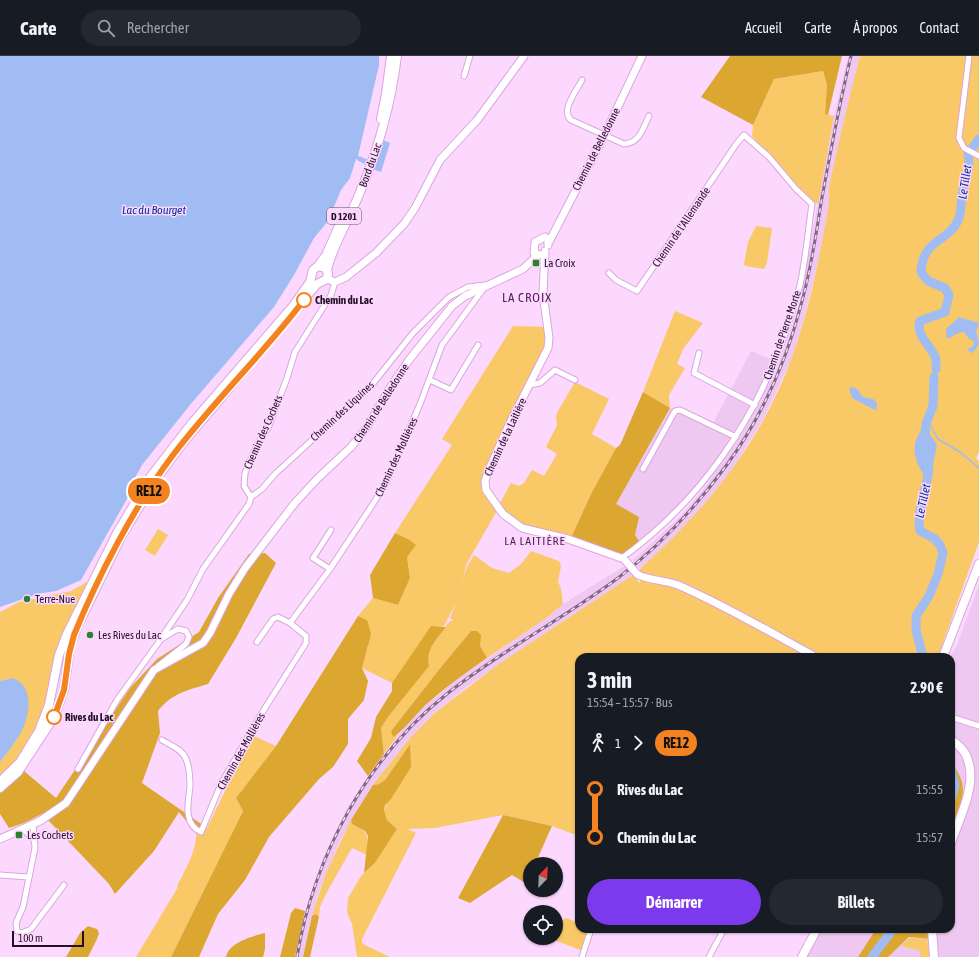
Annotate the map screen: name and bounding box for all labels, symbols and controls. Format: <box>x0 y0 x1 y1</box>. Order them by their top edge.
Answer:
search box <box>81 10 361 46</box>
text: Carte <box>20 17 57 39</box>
icon: search <box>95 17 117 39</box>
text: Rechercher <box>127 19 189 36</box>
text: Accueil <box>745 20 782 36</box>
text: Carte <box>804 20 831 36</box>
text: À propos <box>853 20 898 36</box>
text: Contact <box>920 20 959 36</box>
street label: Chemin de Belledonne <box>570 106 622 192</box>
street label: Bord du Lac <box>357 141 384 189</box>
water label: Le Tillet <box>955 163 975 200</box>
street label: Chemin de l'Allemande <box>650 185 712 269</box>
water label: Lac du Bourget <box>122 203 187 217</box>
road number: D 1201 <box>327 208 361 224</box>
place label: La Croix <box>544 257 576 269</box>
marker: La Croix <box>531 258 541 268</box>
street label: Chemin de Pierre Morte <box>761 289 803 381</box>
district label: LA CROIX <box>502 290 552 305</box>
marker: Chemin du Lac <box>296 292 312 308</box>
place label: Chemin du Lac <box>315 294 374 306</box>
street label: Chemin de Belledonne <box>351 361 411 445</box>
street label: Chemin des Liquines <box>308 378 376 443</box>
street label: Chemin des Cochets <box>241 393 285 471</box>
street label: Chemin de la Laitière <box>482 396 528 478</box>
street label: Chemin des Mollières <box>372 415 420 499</box>
line badge: RE12 <box>121 478 177 504</box>
water label: Le Tillet <box>913 482 934 519</box>
text: RE12 <box>136 483 162 499</box>
district label: LA LAITIÈRE <box>504 534 566 548</box>
place label: Terre-Nue <box>35 593 75 605</box>
marker: Terre-Nue <box>22 594 32 604</box>
place label: Les Rives du Lac <box>98 629 162 641</box>
marker: Les Rives du Lac <box>85 630 95 640</box>
text: 3 min <box>587 667 632 693</box>
text: 2.90 € <box>910 679 943 696</box>
text: 15:54 – 15:57 · Bus <box>587 695 673 710</box>
marker: Rives du Lac <box>46 709 62 725</box>
street label: Chemin des Mollières <box>215 710 267 792</box>
place label: Rives du Lac <box>65 711 114 723</box>
icon: walk <box>587 732 609 754</box>
icon: forward <box>627 732 649 754</box>
text: RE12 <box>663 735 689 751</box>
text: 1 <box>615 736 621 751</box>
text: Rives du Lac <box>617 781 683 798</box>
text: 15:55 <box>916 782 943 797</box>
place label: Les Cochets <box>27 829 73 841</box>
text: Chemin du Lac <box>617 829 696 846</box>
marker: Les Cochets <box>14 830 24 840</box>
text: 15:57 <box>916 830 943 845</box>
north arrow <box>523 857 563 897</box>
map controls <box>523 857 563 945</box>
button: Démarrer <box>587 879 761 925</box>
button: Billets <box>769 879 943 925</box>
button: locate <box>523 905 563 945</box>
scale bar <box>12 929 84 948</box>
text: 100 m <box>18 932 43 944</box>

